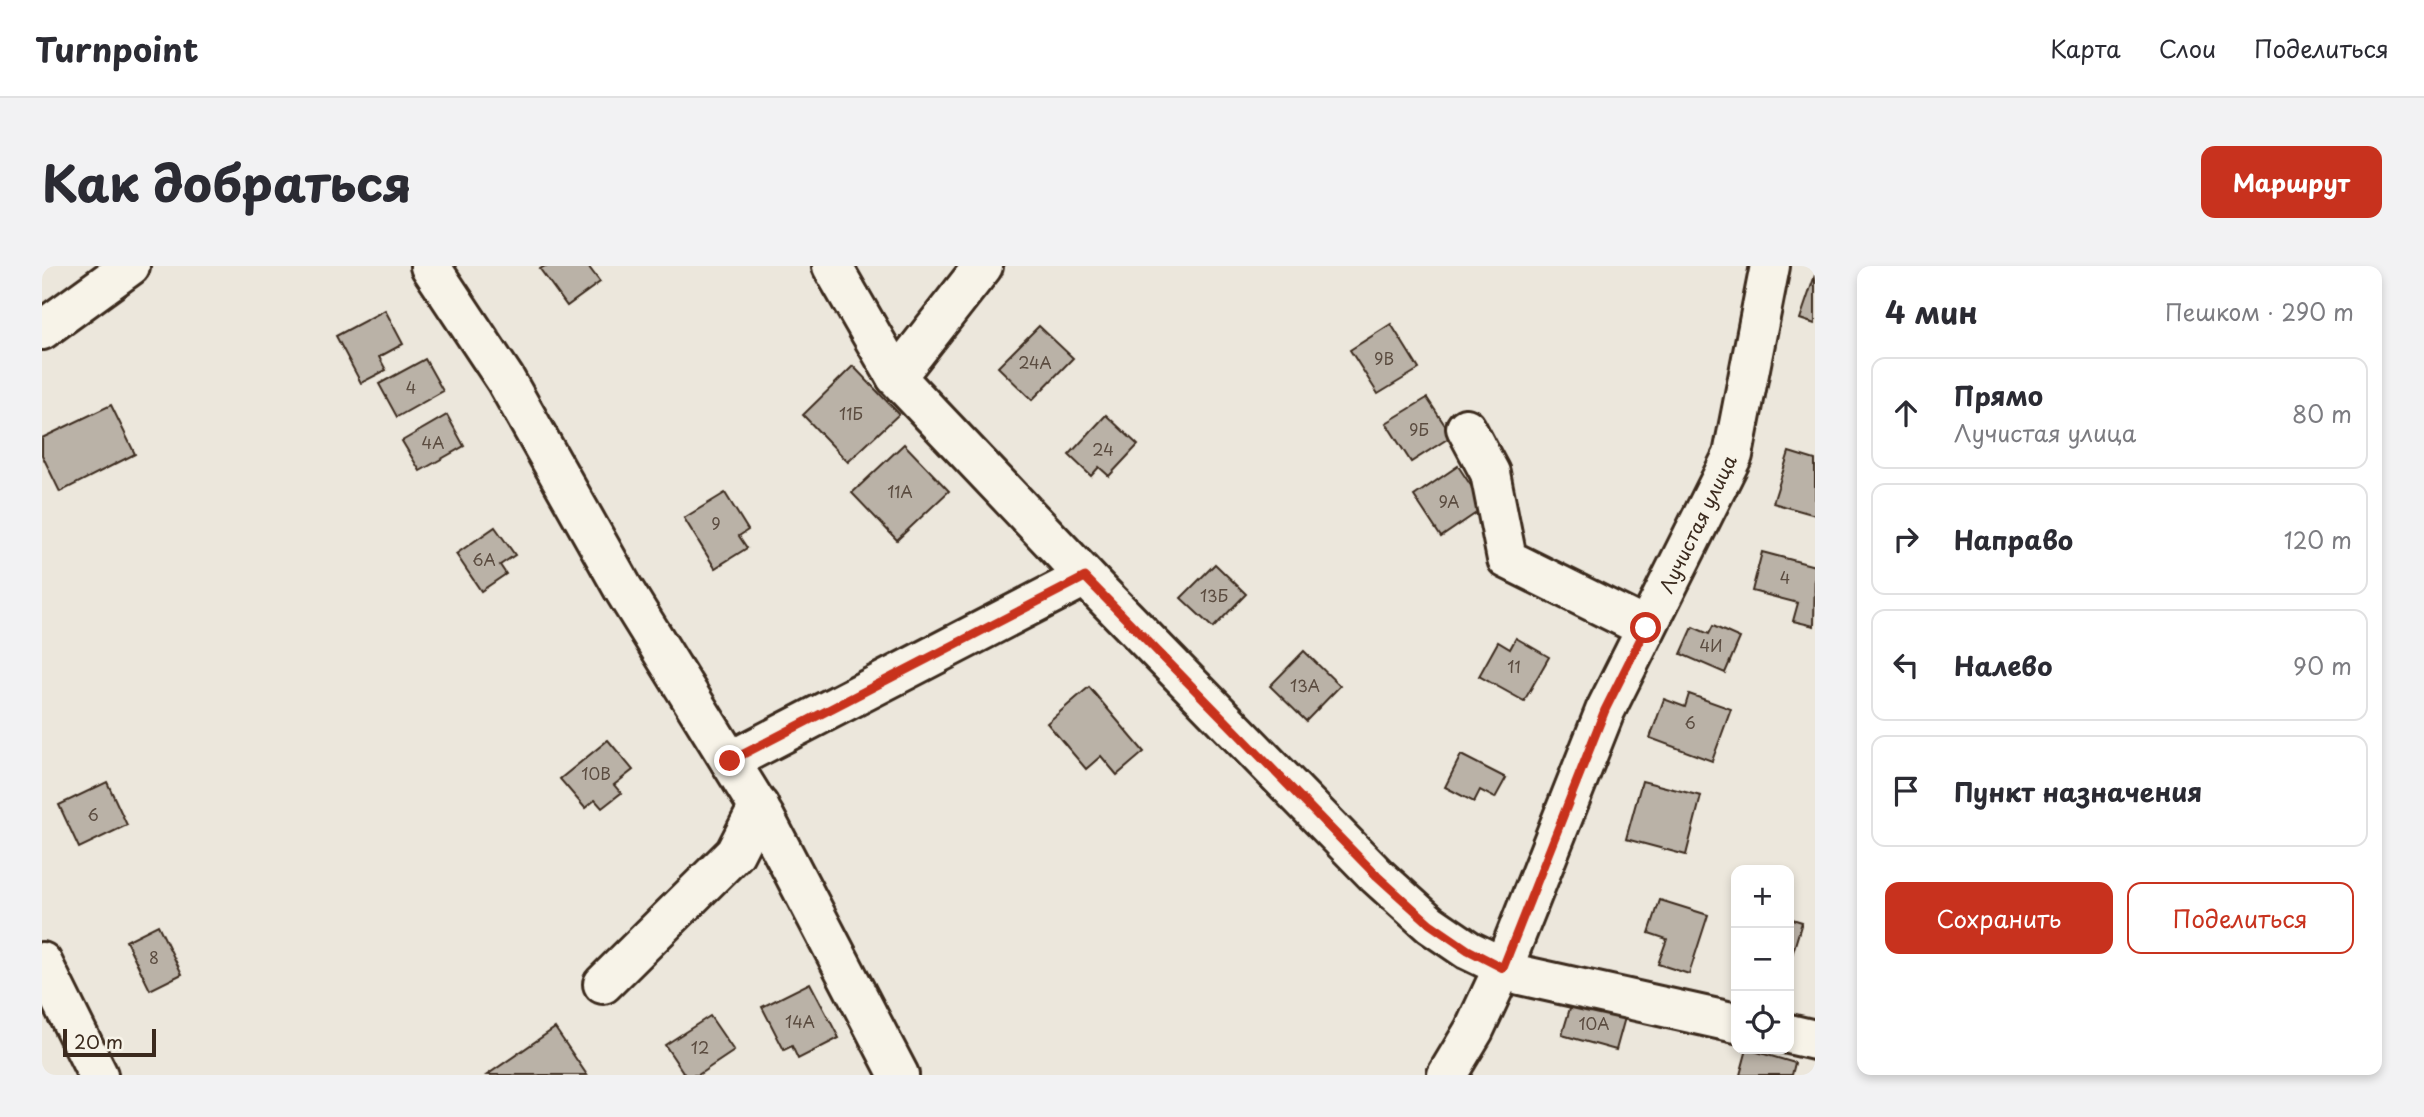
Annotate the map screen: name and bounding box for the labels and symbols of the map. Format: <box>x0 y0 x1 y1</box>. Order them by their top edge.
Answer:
house number: 9В <box>1374 346 1394 370</box>
house number: 24А <box>1018 350 1052 374</box>
house number: 4 <box>406 375 416 399</box>
house number: 11Б <box>839 401 863 425</box>
house number: 9Б <box>1409 417 1429 441</box>
house number: 4А <box>422 430 444 454</box>
house number: 24 <box>1092 437 1114 461</box>
street label: Лучистая улица <box>1652 450 1743 597</box>
house number: 11А <box>887 479 913 503</box>
house number: 9А <box>1438 489 1460 513</box>
house number: 9 <box>711 511 721 535</box>
house number: 6А <box>472 547 496 571</box>
house number: 4 <box>1780 565 1790 589</box>
house number: 13Б <box>1200 583 1228 607</box>
route start <box>1630 612 1661 643</box>
house number: 4И <box>1699 633 1723 657</box>
house number: 11 <box>1507 654 1521 678</box>
house number: 13А <box>1290 673 1320 697</box>
house number: 6 <box>1684 710 1696 734</box>
route end <box>714 745 745 776</box>
house number: 10В <box>581 761 611 785</box>
house number: 6 <box>87 802 99 826</box>
house number: 8 <box>149 945 159 969</box>
house number: 14А <box>785 1009 815 1033</box>
house number: 10А <box>1578 1011 1610 1035</box>
scale bar <box>63 1026 156 1058</box>
house number: 12 <box>691 1035 709 1059</box>

